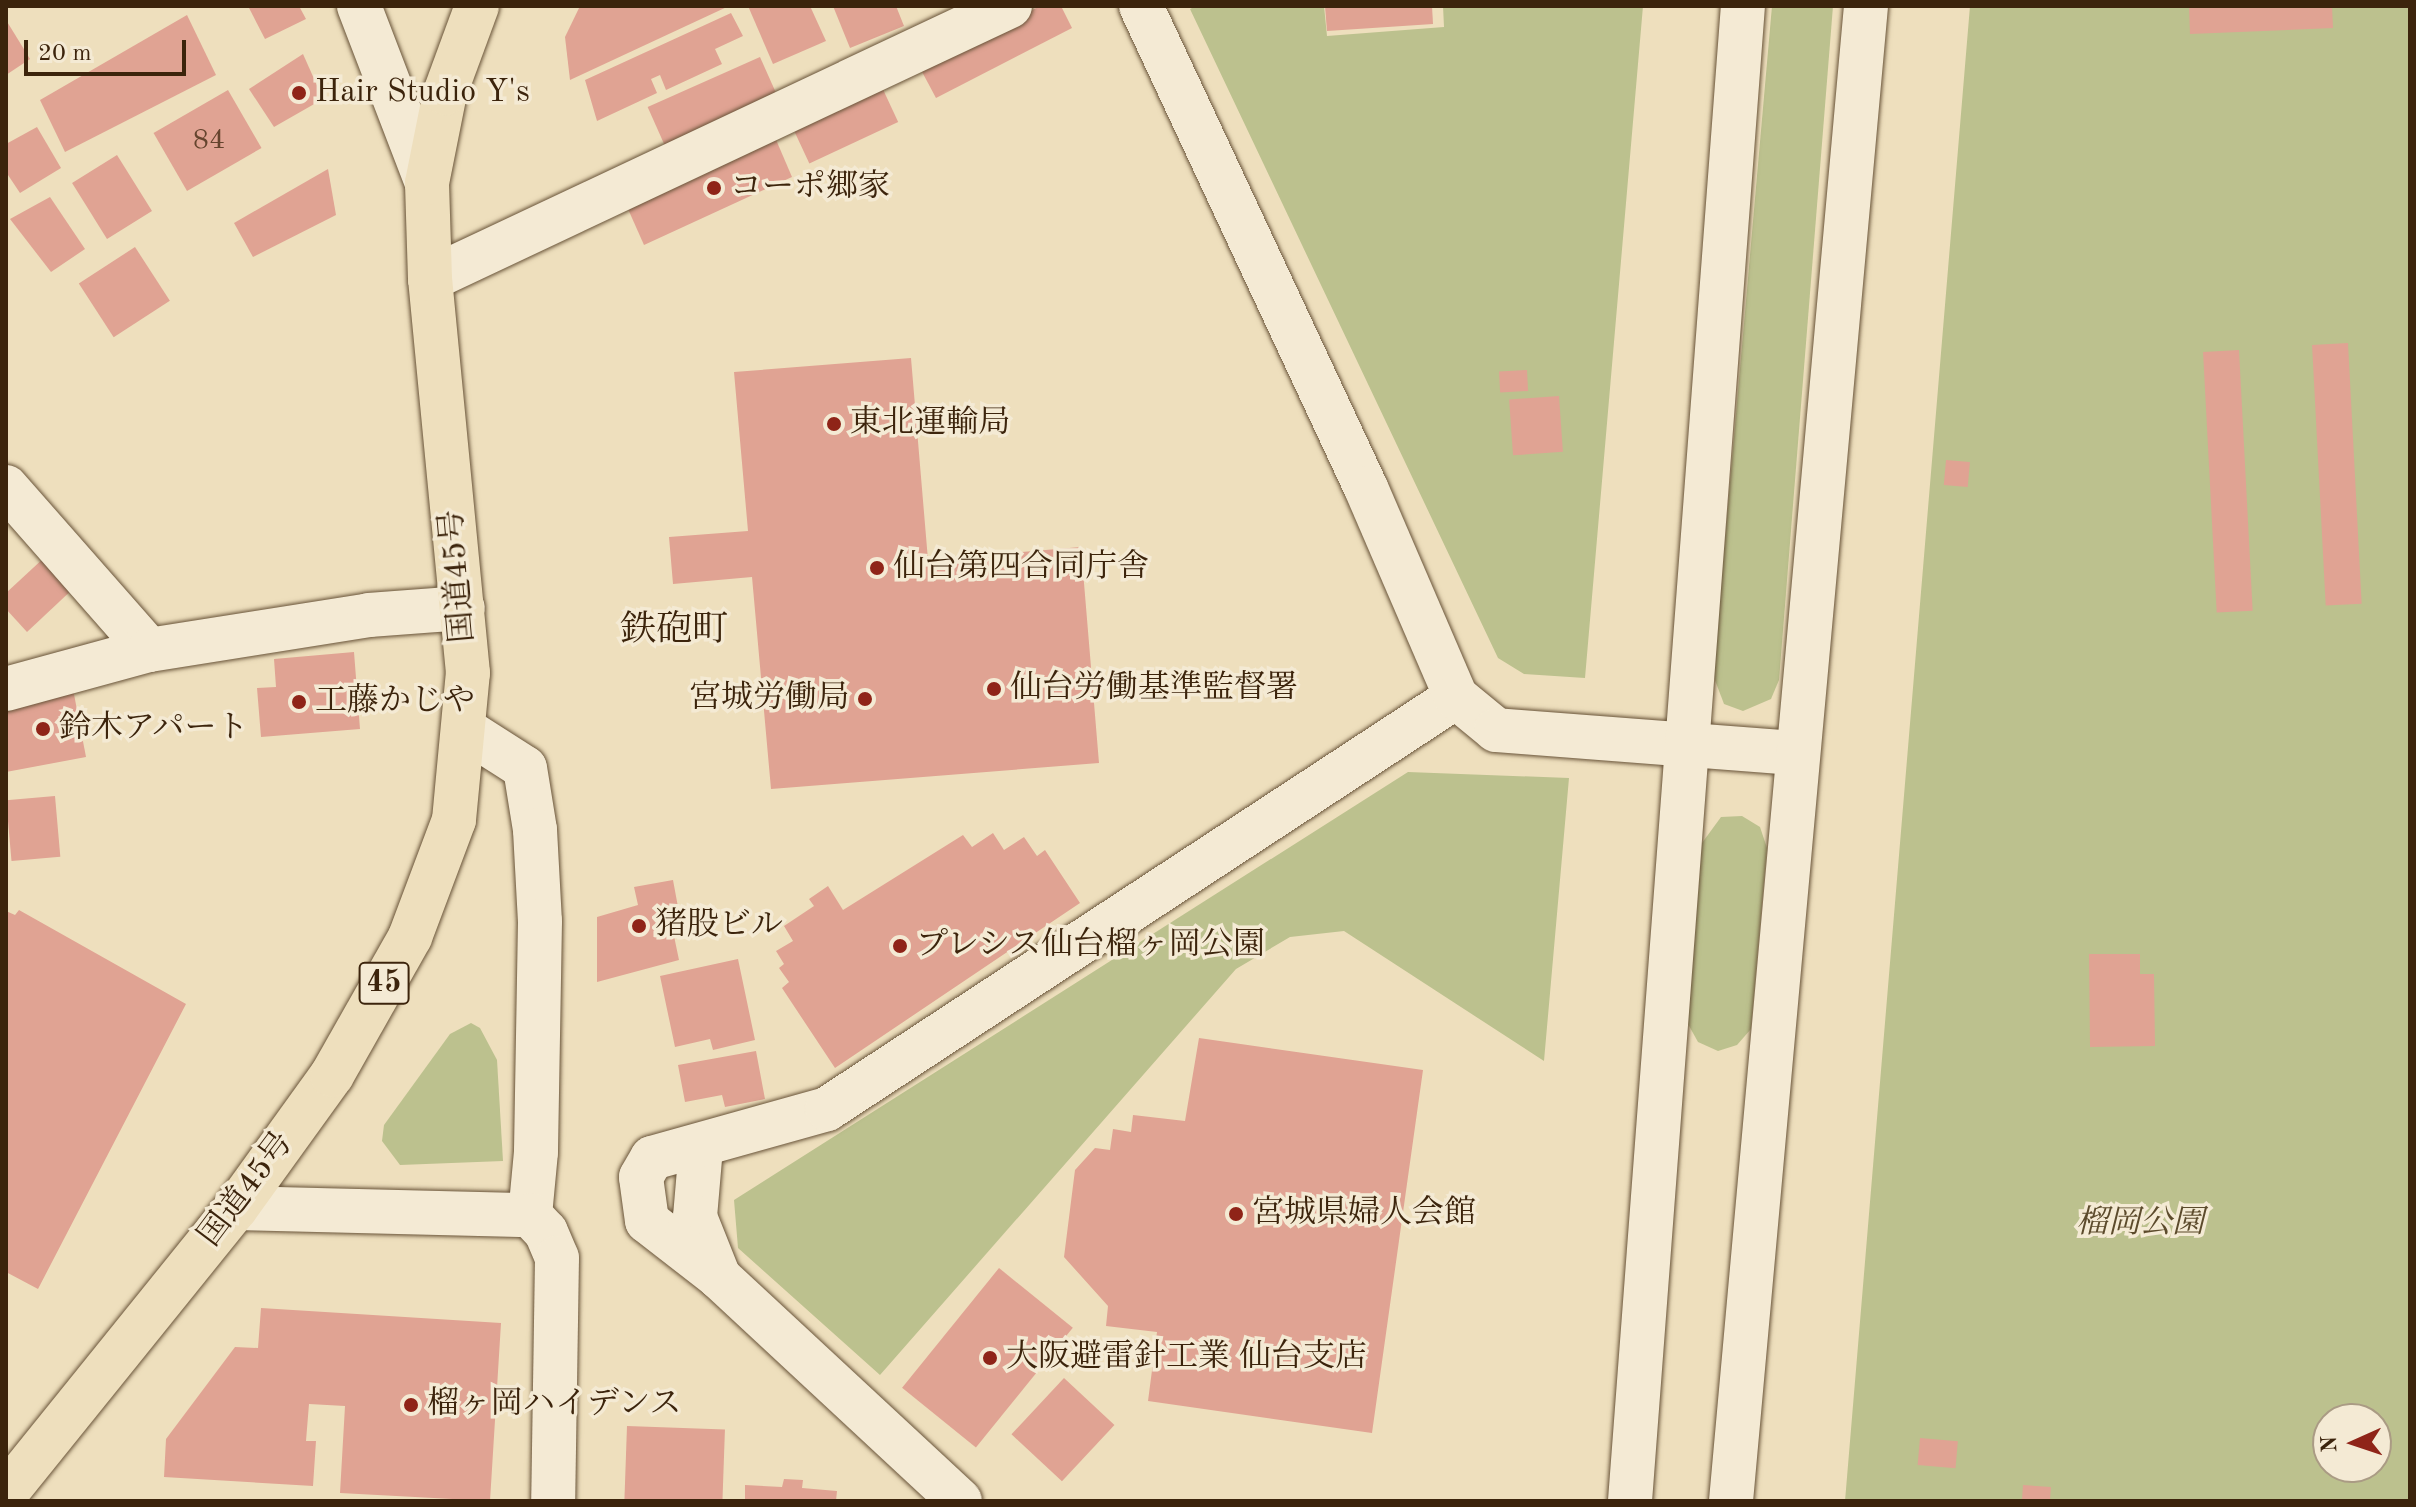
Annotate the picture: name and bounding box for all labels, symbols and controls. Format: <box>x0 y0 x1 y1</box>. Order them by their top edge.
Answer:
scale bar <box>28 24 190 74</box>
text: 20 m <box>38 42 92 66</box>
place label: Hair Studio Y's <box>315 74 530 112</box>
marker: Hair Studio Y's <box>290 84 308 102</box>
house number: 84 <box>193 124 225 158</box>
place label: コーポ郷家 <box>730 169 890 207</box>
marker: コーポ郷家 <box>705 179 723 197</box>
place label: 東北運輸局 <box>850 405 1010 443</box>
marker: 東北運輸局 <box>825 415 843 433</box>
street label: 国道45号 <box>434 508 484 644</box>
place label: 仙台第四合同庁舎 <box>893 549 1149 587</box>
marker: 仙台第四合同庁舎 <box>868 559 886 577</box>
district label: 鉄砲町 <box>620 610 728 654</box>
place label: 仙台労働基準監督署 <box>1010 670 1298 708</box>
place label: 宮城労働局 <box>689 680 849 718</box>
marker: 仙台労働基準監督署 <box>985 680 1003 698</box>
place label: 工藤かじや <box>315 683 475 721</box>
marker: 宮城労働局 <box>856 690 874 708</box>
marker: 工藤かじや <box>290 693 308 711</box>
place label: 鈴木アパート <box>59 710 251 748</box>
marker: 鈴木アパート <box>34 720 52 738</box>
place label: 猪股ビル <box>655 907 783 945</box>
marker: 猪股ビル <box>630 917 648 935</box>
place label: プレシス仙台榴ヶ岡公園 <box>916 927 1268 965</box>
marker: プレシス仙台榴ヶ岡公園 <box>891 937 909 955</box>
road number: 45 <box>358 957 410 1009</box>
street label: 国道45号 <box>192 1125 302 1255</box>
place label: 宮城県婦人会館 <box>1252 1195 1476 1233</box>
marker: 宮城県婦人会館 <box>1227 1205 1245 1223</box>
park label: 榴岡公園 <box>2076 1205 2204 1243</box>
place label: 大阪避雷針工業 仙台支店 <box>1006 1339 1367 1377</box>
marker: 大阪避雷針工業 仙台支店 <box>981 1349 999 1367</box>
place label: 榴ヶ岡ハイデンス <box>427 1386 683 1424</box>
marker: 榴ヶ岡ハイデンス <box>402 1396 420 1414</box>
north arrow <box>2312 1403 2392 1483</box>
text: N <box>2319 1435 2341 1453</box>

